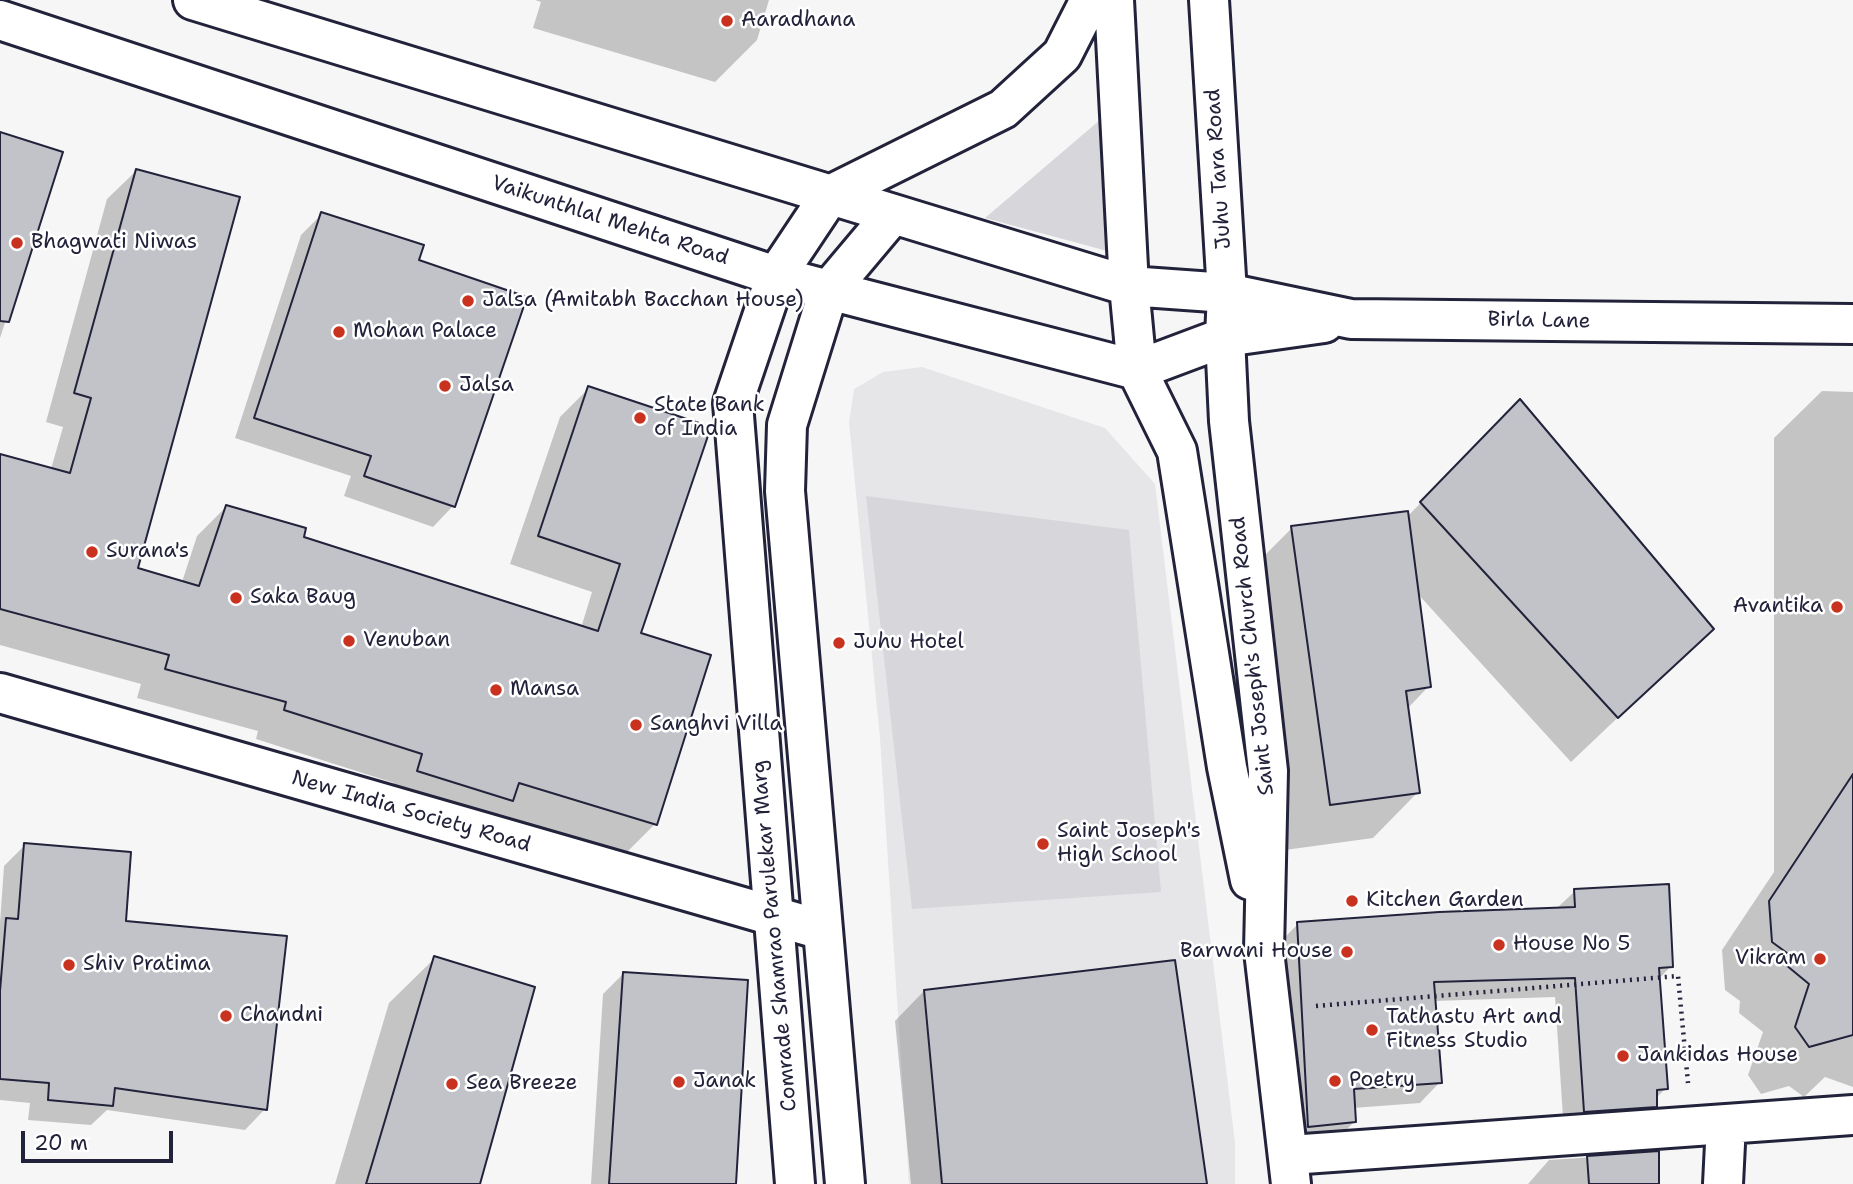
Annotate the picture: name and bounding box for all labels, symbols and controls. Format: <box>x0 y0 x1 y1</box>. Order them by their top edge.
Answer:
place label: Aaradhana <box>741 8 855 34</box>
marker: Aaradhana <box>719 13 735 29</box>
street label: Juhu Tara Road <box>1201 88 1237 250</box>
street label: Vaikunthlal Mehta Road <box>488 171 732 271</box>
place label: Bhagwati Niwas <box>31 230 197 256</box>
marker: Bhagwati Niwas <box>9 235 25 251</box>
place label: Jalsa (Amitabh Bacchan House) <box>482 288 804 314</box>
marker: Jalsa (Amitabh Bacchan House) <box>460 293 476 309</box>
street label: Birla Lane <box>1487 308 1591 334</box>
place label: Mohan Palace <box>353 319 497 345</box>
marker: Mohan Palace <box>331 324 347 340</box>
place label: Jalsa <box>459 373 514 399</box>
marker: Jalsa <box>437 378 453 394</box>
place label: State Bank of India <box>654 393 765 443</box>
marker: State Bank of India <box>632 410 648 426</box>
street label: Saint Joseph's Church Road <box>1226 515 1280 797</box>
place label: Surana's <box>106 539 189 565</box>
marker: Surana's <box>84 544 100 560</box>
place label: Saka Baug <box>250 585 356 611</box>
marker: Saka Baug <box>228 590 244 606</box>
place label: Avantika <box>1733 594 1823 620</box>
marker: Avantika <box>1829 599 1845 615</box>
place label: Venuban <box>363 628 450 654</box>
place label: Juhu Hotel <box>853 630 964 656</box>
marker: Venuban <box>341 633 357 649</box>
marker: Juhu Hotel <box>831 635 847 651</box>
place label: Mansa <box>510 677 579 703</box>
marker: Mansa <box>488 682 504 698</box>
place label: Sanghvi Villa <box>650 712 783 738</box>
marker: Sanghvi Villa <box>628 717 644 733</box>
street label: Comrade Shamrao Parulekar Marg <box>747 759 803 1113</box>
street label: New India Society Road <box>288 766 534 858</box>
place label: Saint Joseph's High School <box>1057 819 1201 869</box>
marker: Saint Joseph's High School <box>1035 836 1051 852</box>
place label: Kitchen Garden <box>1366 888 1524 914</box>
marker: Kitchen Garden <box>1344 893 1360 909</box>
place label: House No 5 <box>1513 932 1630 958</box>
marker: House No 5 <box>1491 937 1507 953</box>
place label: Barwani House <box>1180 939 1333 965</box>
marker: Barwani House <box>1339 944 1355 960</box>
place label: Vikram <box>1735 946 1806 972</box>
marker: Vikram <box>1812 951 1828 967</box>
place label: Shiv Pratima <box>83 952 211 978</box>
marker: Shiv Pratima <box>61 957 77 973</box>
place label: Chandni <box>240 1003 323 1029</box>
place label: Tathastu Art and Fitness Studio <box>1386 1005 1562 1055</box>
marker: Chandni <box>218 1008 234 1024</box>
marker: Tathastu Art and Fitness Studio <box>1364 1022 1380 1038</box>
place label: Jankidas House <box>1637 1043 1798 1069</box>
marker: Jankidas House <box>1615 1048 1631 1064</box>
place label: Poetry <box>1349 1068 1415 1094</box>
place label: Janak <box>693 1069 756 1095</box>
place label: Sea Breeze <box>466 1071 577 1097</box>
marker: Poetry <box>1327 1073 1343 1089</box>
marker: Janak <box>671 1074 687 1090</box>
marker: Sea Breeze <box>444 1076 460 1092</box>
scale bar <box>24 1118 177 1162</box>
text: 20 m <box>34 1129 88 1157</box>

